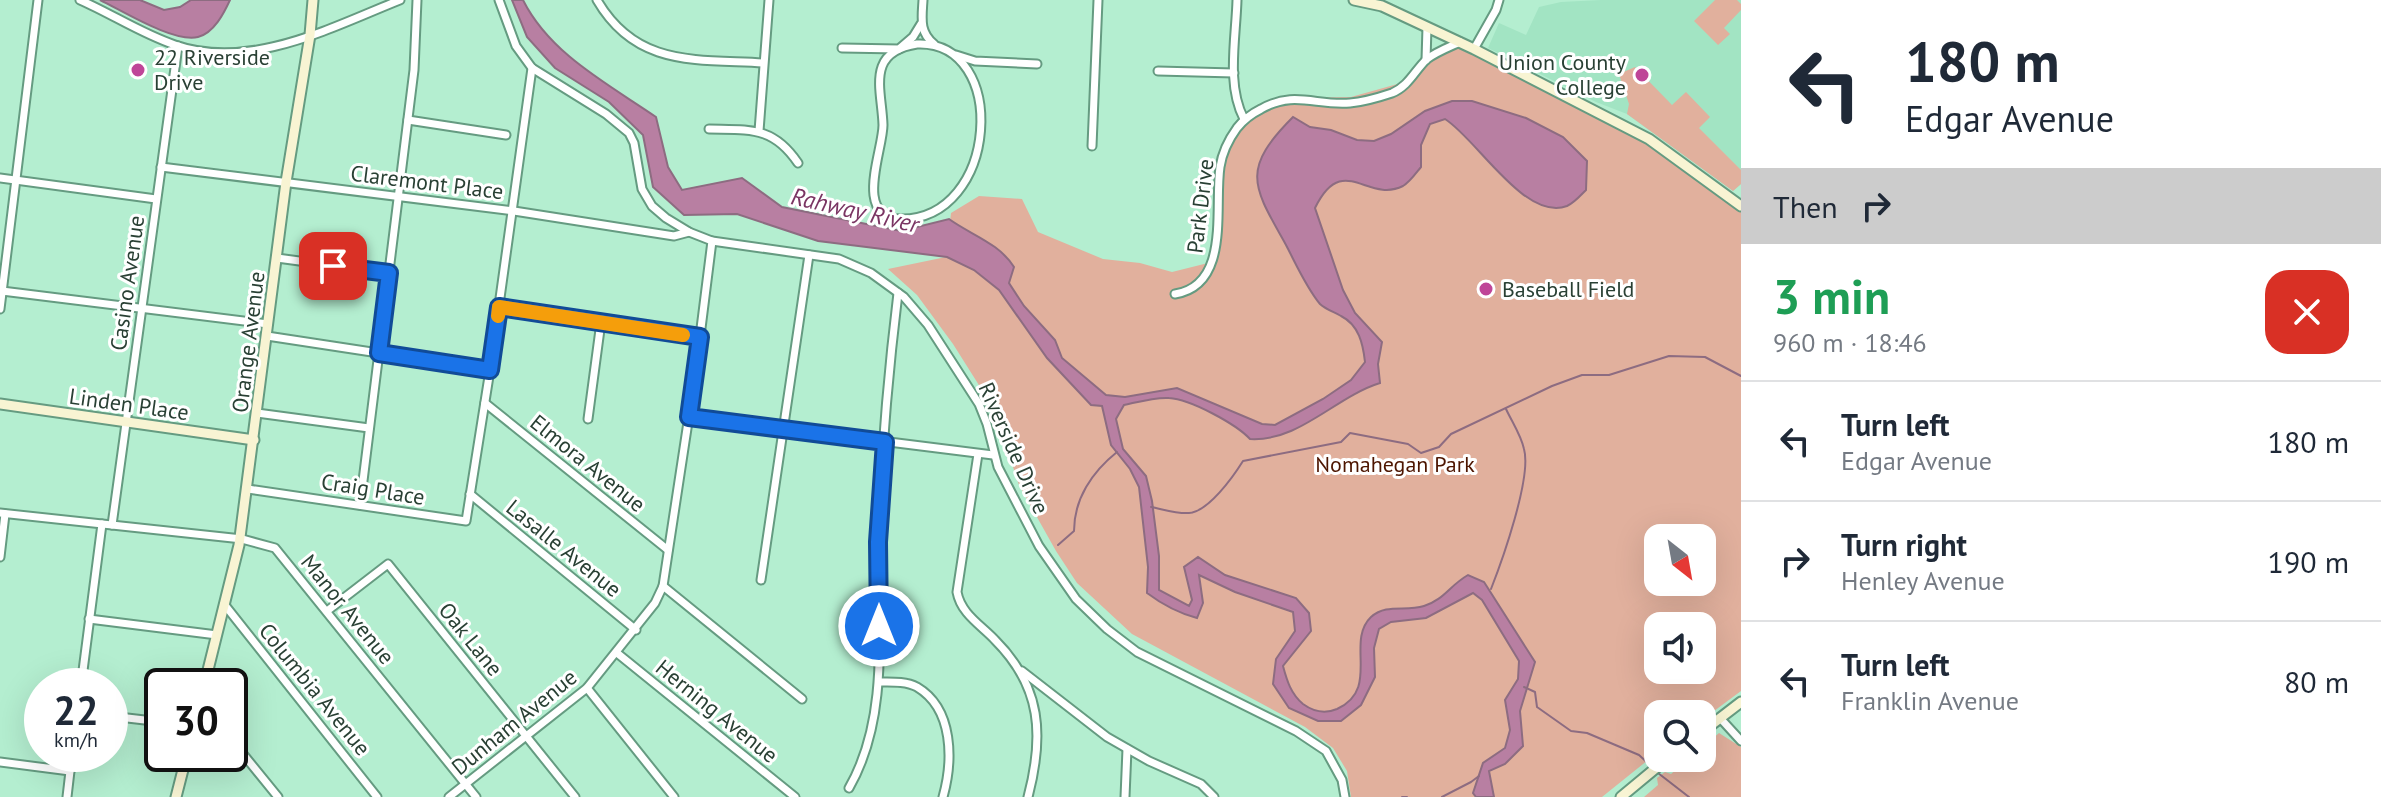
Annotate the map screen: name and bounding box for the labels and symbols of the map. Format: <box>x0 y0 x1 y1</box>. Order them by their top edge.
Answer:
place label: 22 Riverside Drive <box>154 43 270 96</box>
place label: Union County College <box>1499 48 1627 101</box>
marker: 22 Riverside Drive <box>129 61 147 79</box>
marker: Union County College <box>1633 66 1651 84</box>
street label: Park Drive <box>1180 157 1220 255</box>
street label: Claremont Place <box>349 159 505 205</box>
water label: Rahway River <box>788 180 924 240</box>
street label: Casino Avenue <box>104 214 150 352</box>
pin <box>299 232 367 300</box>
street label: Orange Avenue <box>225 270 271 414</box>
place label: Baseball Field <box>1502 275 1634 303</box>
marker: Baseball Field <box>1477 280 1495 298</box>
street label: Riverside Drive <box>972 378 1056 518</box>
street label: Linden Place <box>67 382 191 426</box>
street label: Elmora Avenue <box>525 408 651 518</box>
park label: Nomahegan Park <box>1315 450 1475 478</box>
street label: Craig Place <box>319 467 427 511</box>
street label: Lasalle Avenue <box>501 493 627 603</box>
north arrow <box>1644 524 1716 596</box>
street label: Manor Avenue <box>295 548 401 670</box>
position arrow <box>837 584 921 668</box>
street label: Oak Lane <box>433 596 509 682</box>
street label: Columbia Avenue <box>253 617 377 761</box>
street label: Herning Avenue <box>650 653 784 769</box>
street label: Dunham Avenue <box>446 663 582 781</box>
speed limit sign: 30 <box>144 668 248 772</box>

